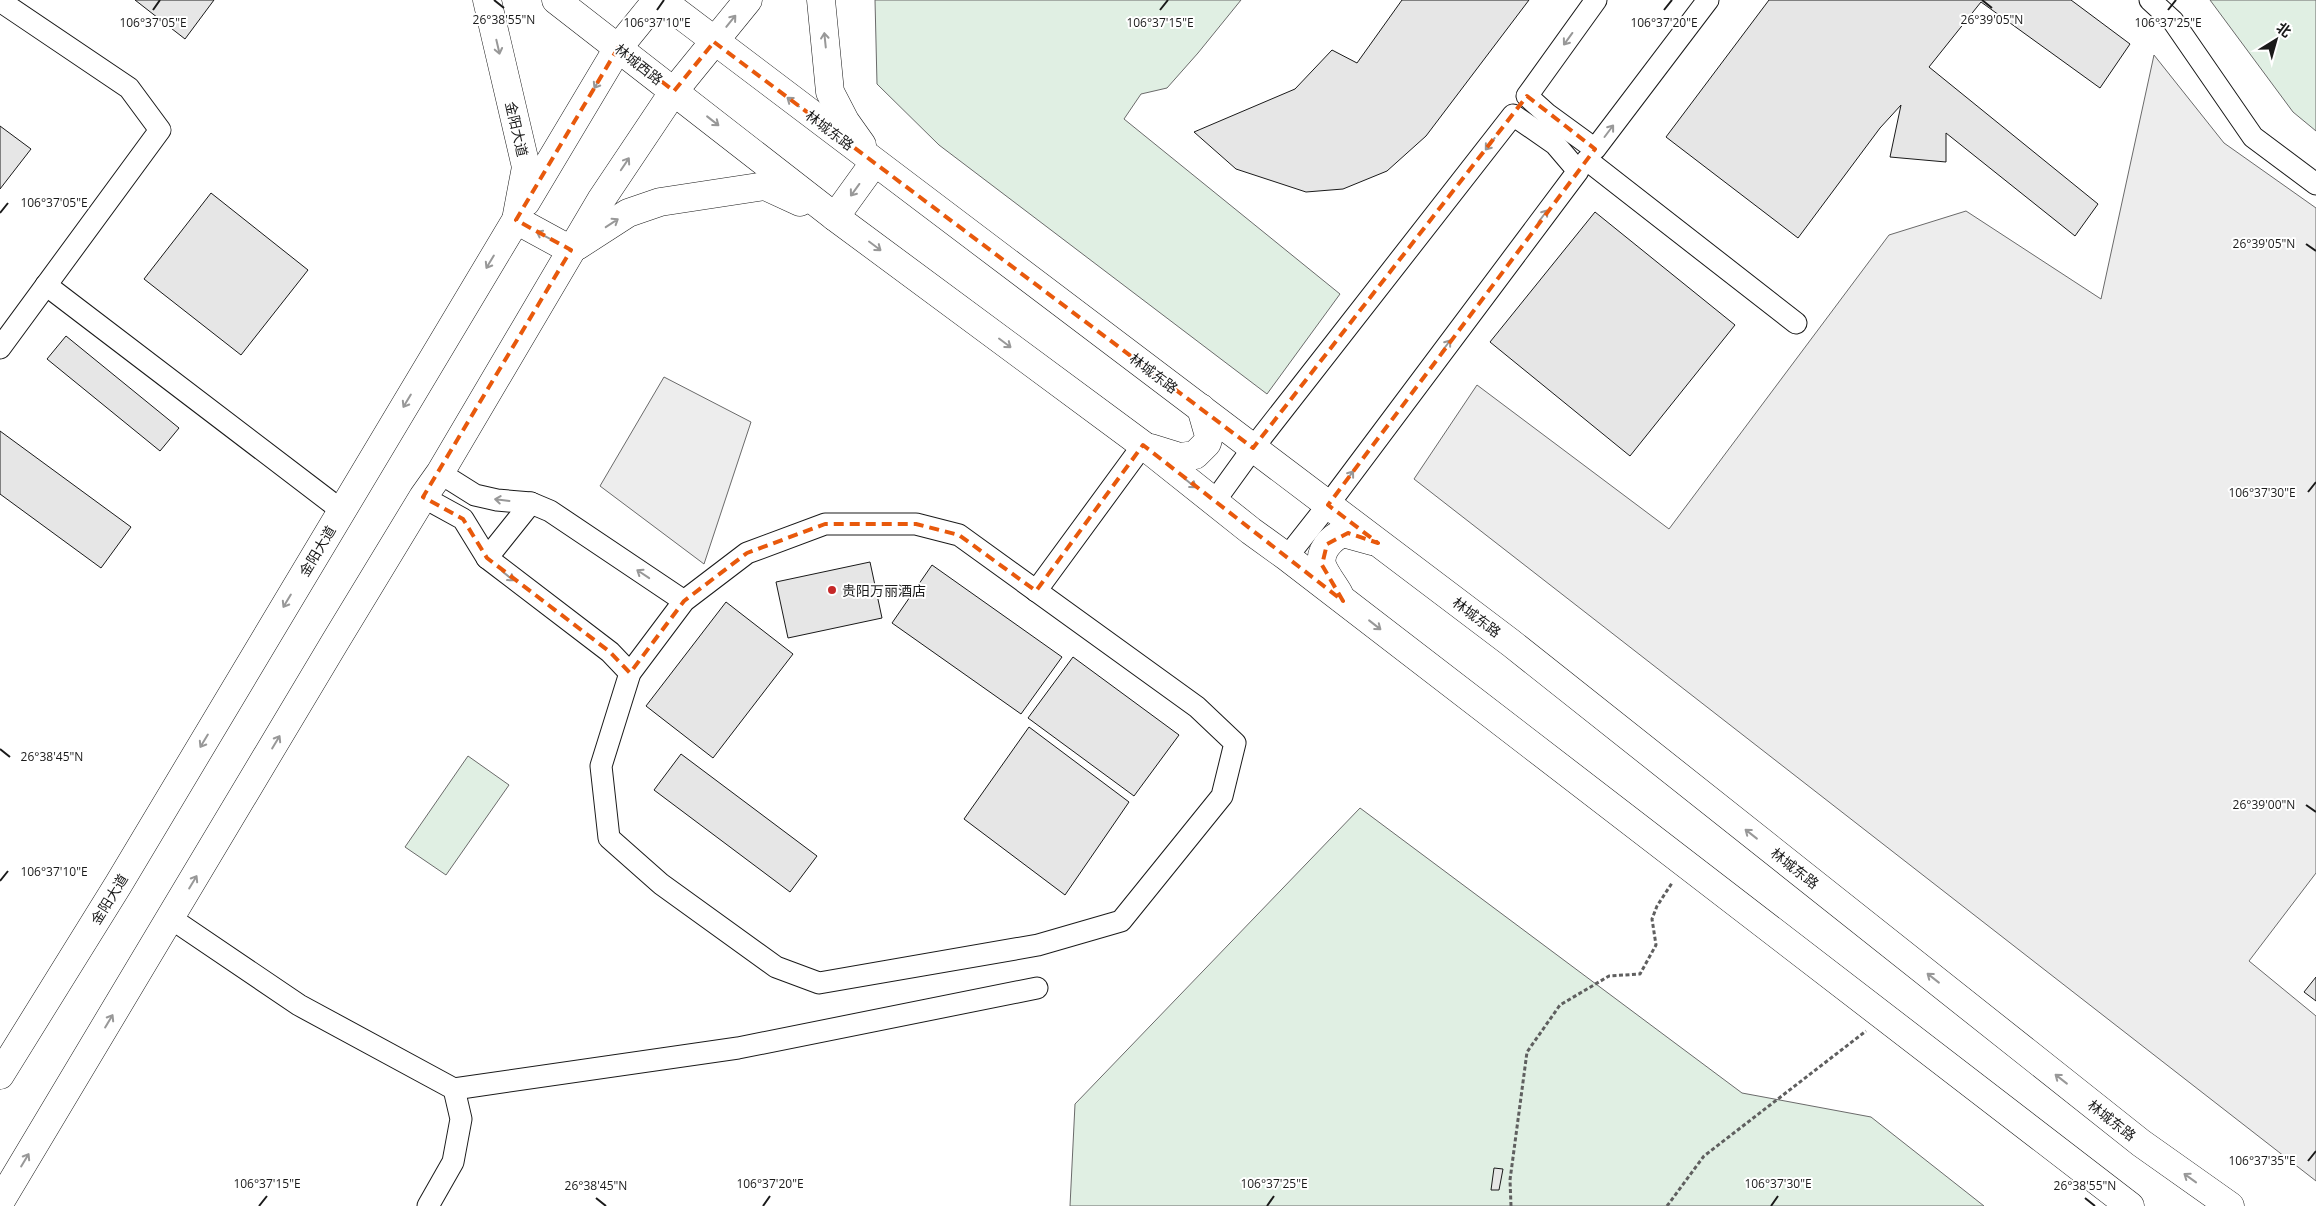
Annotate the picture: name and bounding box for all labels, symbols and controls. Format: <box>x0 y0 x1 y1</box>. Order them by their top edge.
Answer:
text: 26°38'55"N <box>473 11 535 28</box>
text: 26°39'05"N <box>1961 11 2023 28</box>
text: 106°37'05"E <box>119 14 187 31</box>
text: 106°37'10"E <box>623 14 691 31</box>
text: 106°37'15"E <box>1126 14 1194 31</box>
text: 106°37'20"E <box>1630 14 1698 31</box>
text: 106°37'25"E <box>2134 14 2202 31</box>
one-way arrow <box>726 15 737 28</box>
north arrow <box>2251 15 2301 65</box>
text: 北 <box>2273 17 2295 41</box>
one-way arrow <box>820 32 830 48</box>
one-way arrow <box>1563 32 1573 46</box>
one-way arrow <box>494 39 503 55</box>
street label: 林城西路 <box>611 39 667 89</box>
one-way arrow <box>592 75 602 89</box>
one-way arrow <box>786 97 800 107</box>
street label: 金阳大道 <box>501 100 533 158</box>
street label: 林城东路 <box>802 106 858 154</box>
one-way arrow <box>706 115 719 126</box>
one-way arrow <box>1604 125 1615 138</box>
one-way arrow <box>1485 137 1496 150</box>
one-way arrow <box>620 157 630 171</box>
one-way arrow <box>850 183 860 197</box>
text: 106°37'05"E <box>20 194 88 211</box>
one-way arrow <box>1538 210 1549 223</box>
one-way arrow <box>605 218 619 228</box>
one-way arrow <box>536 230 551 240</box>
text: 26°39'05"N <box>2233 235 2295 252</box>
one-way arrow <box>867 241 881 251</box>
one-way arrow <box>485 255 495 269</box>
one-way arrow <box>998 338 1012 348</box>
one-way arrow <box>1441 339 1451 353</box>
street label: 林城东路 <box>1126 349 1182 397</box>
one-way arrow <box>401 394 411 408</box>
one-way arrow <box>1344 470 1354 484</box>
one-way arrow <box>1183 478 1196 489</box>
text: 106°37'30"E <box>2228 484 2296 501</box>
one-way arrow <box>494 495 510 505</box>
street label: 金阳大道 <box>294 522 340 580</box>
one-way arrow <box>637 569 651 579</box>
one-way arrow <box>501 570 514 581</box>
place label: 贵阳万丽酒店 <box>842 581 926 600</box>
marker: 贵阳万丽酒店 <box>826 584 838 596</box>
one-way arrow <box>282 593 292 607</box>
street label: 林城东路 <box>1449 593 1505 641</box>
one-way arrow <box>1368 620 1382 630</box>
one-way arrow <box>199 733 209 747</box>
one-way arrow <box>271 735 281 750</box>
text: 26°38'45"N <box>21 748 83 765</box>
text: 26°39'00"N <box>2233 796 2295 813</box>
one-way arrow <box>1745 828 1758 839</box>
street label: 林城东路 <box>1767 843 1823 893</box>
text: 106°37'10"E <box>20 863 88 880</box>
street label: 金阳大道 <box>86 870 132 928</box>
one-way arrow <box>189 876 199 890</box>
one-way arrow <box>1927 973 1940 984</box>
one-way arrow <box>104 1015 114 1029</box>
one-way arrow <box>2054 1074 2068 1084</box>
street label: 林城东路 <box>2084 1095 2140 1145</box>
text: 106°37'35"E <box>2228 1152 2296 1169</box>
one-way arrow <box>20 1154 30 1168</box>
one-way arrow <box>2184 1172 2197 1183</box>
text: 106°37'15"E <box>233 1175 301 1192</box>
text: 106°37'20"E <box>736 1175 804 1192</box>
text: 106°37'25"E <box>1240 1175 1308 1192</box>
text: 106°37'30"E <box>1744 1175 1812 1192</box>
text: 26°38'45"N <box>565 1177 627 1194</box>
text: 26°38'55"N <box>2054 1177 2116 1194</box>

